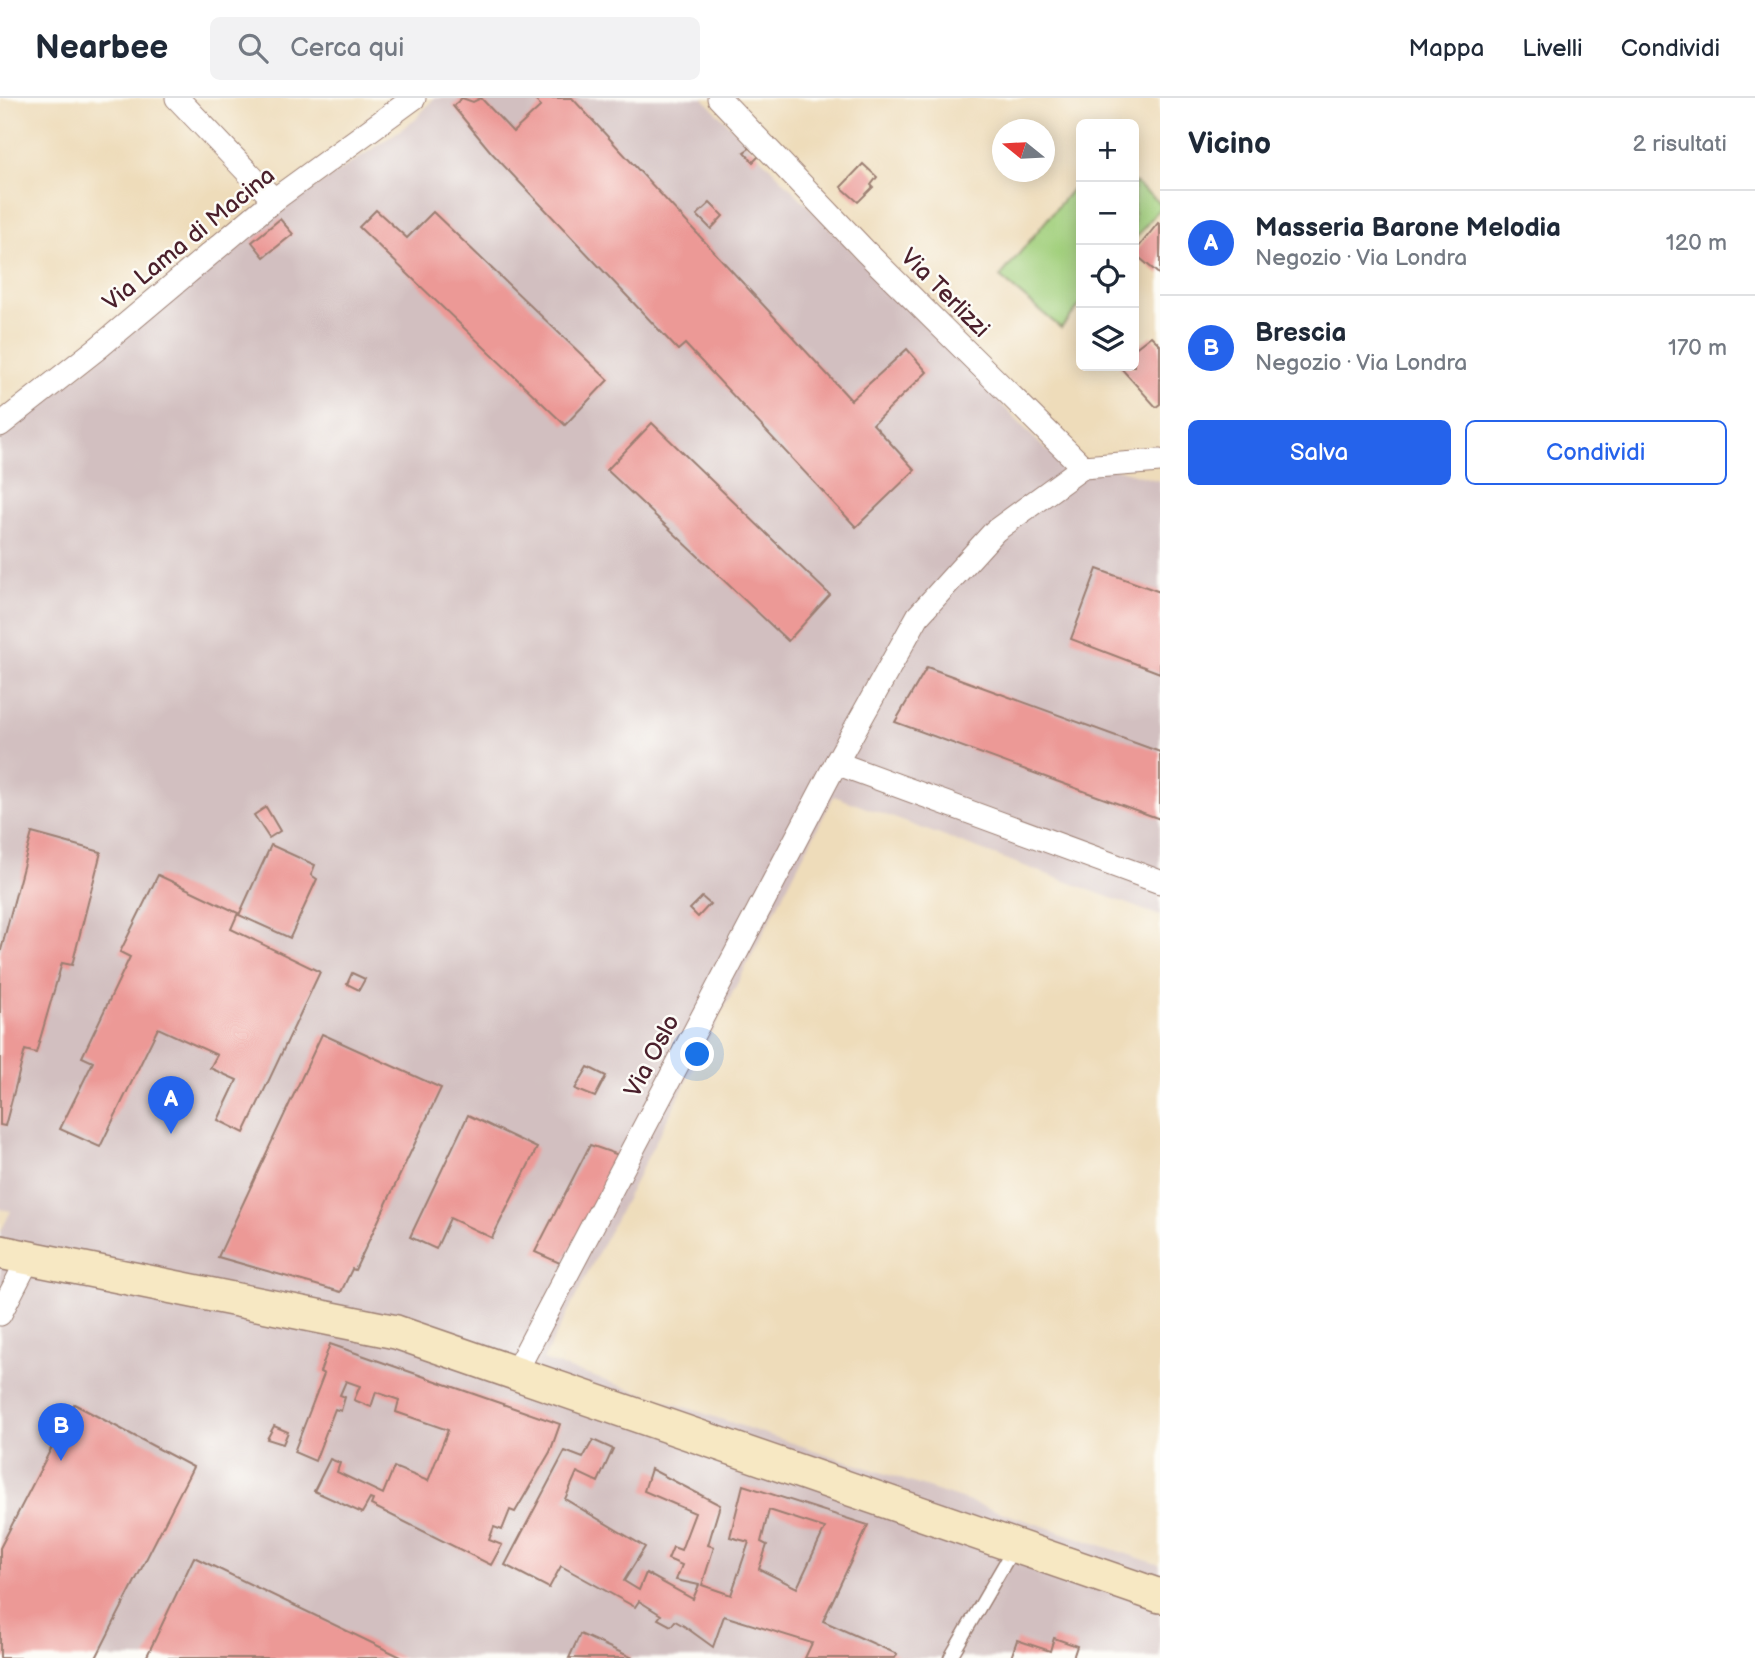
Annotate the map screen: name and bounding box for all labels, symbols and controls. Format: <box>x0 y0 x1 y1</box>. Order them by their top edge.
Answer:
search box <box>210 17 700 80</box>
text: Nearbee <box>35 28 168 68</box>
icon: search <box>234 29 272 67</box>
text: Cerca qui <box>290 33 404 64</box>
text: Mappa <box>1409 34 1484 63</box>
text: Livelli <box>1522 34 1583 63</box>
text: Condividi <box>1621 34 1720 63</box>
north arrow <box>992 119 1055 182</box>
map controls <box>1076 119 1139 371</box>
button: + <box>1076 119 1139 182</box>
text: Vicino <box>1188 126 1271 162</box>
text: 2 risultati <box>1632 130 1727 158</box>
street label: Via Lama di Macina <box>97 161 281 317</box>
button: − <box>1076 182 1139 245</box>
text: Masseria Barone Melodia <box>1255 213 1561 244</box>
text: A <box>1204 229 1218 257</box>
text: 120 m <box>1666 229 1727 257</box>
street label: Via Terlizzi <box>894 242 996 344</box>
text: Negozio · Via Londra <box>1255 244 1467 272</box>
button: locate <box>1076 245 1139 308</box>
button: layers <box>1076 308 1139 371</box>
text: Brescia <box>1255 318 1346 349</box>
text: B <box>1203 334 1219 362</box>
text: 170 m <box>1668 334 1727 362</box>
text: Negozio · Via Londra <box>1255 349 1467 377</box>
button: Salva <box>1188 420 1451 485</box>
button: Condividi <box>1465 420 1727 485</box>
street label: Via Oslo <box>618 1010 686 1102</box>
your location <box>680 1037 714 1071</box>
pin: A <box>148 1076 194 1134</box>
pin: B <box>38 1403 84 1461</box>

